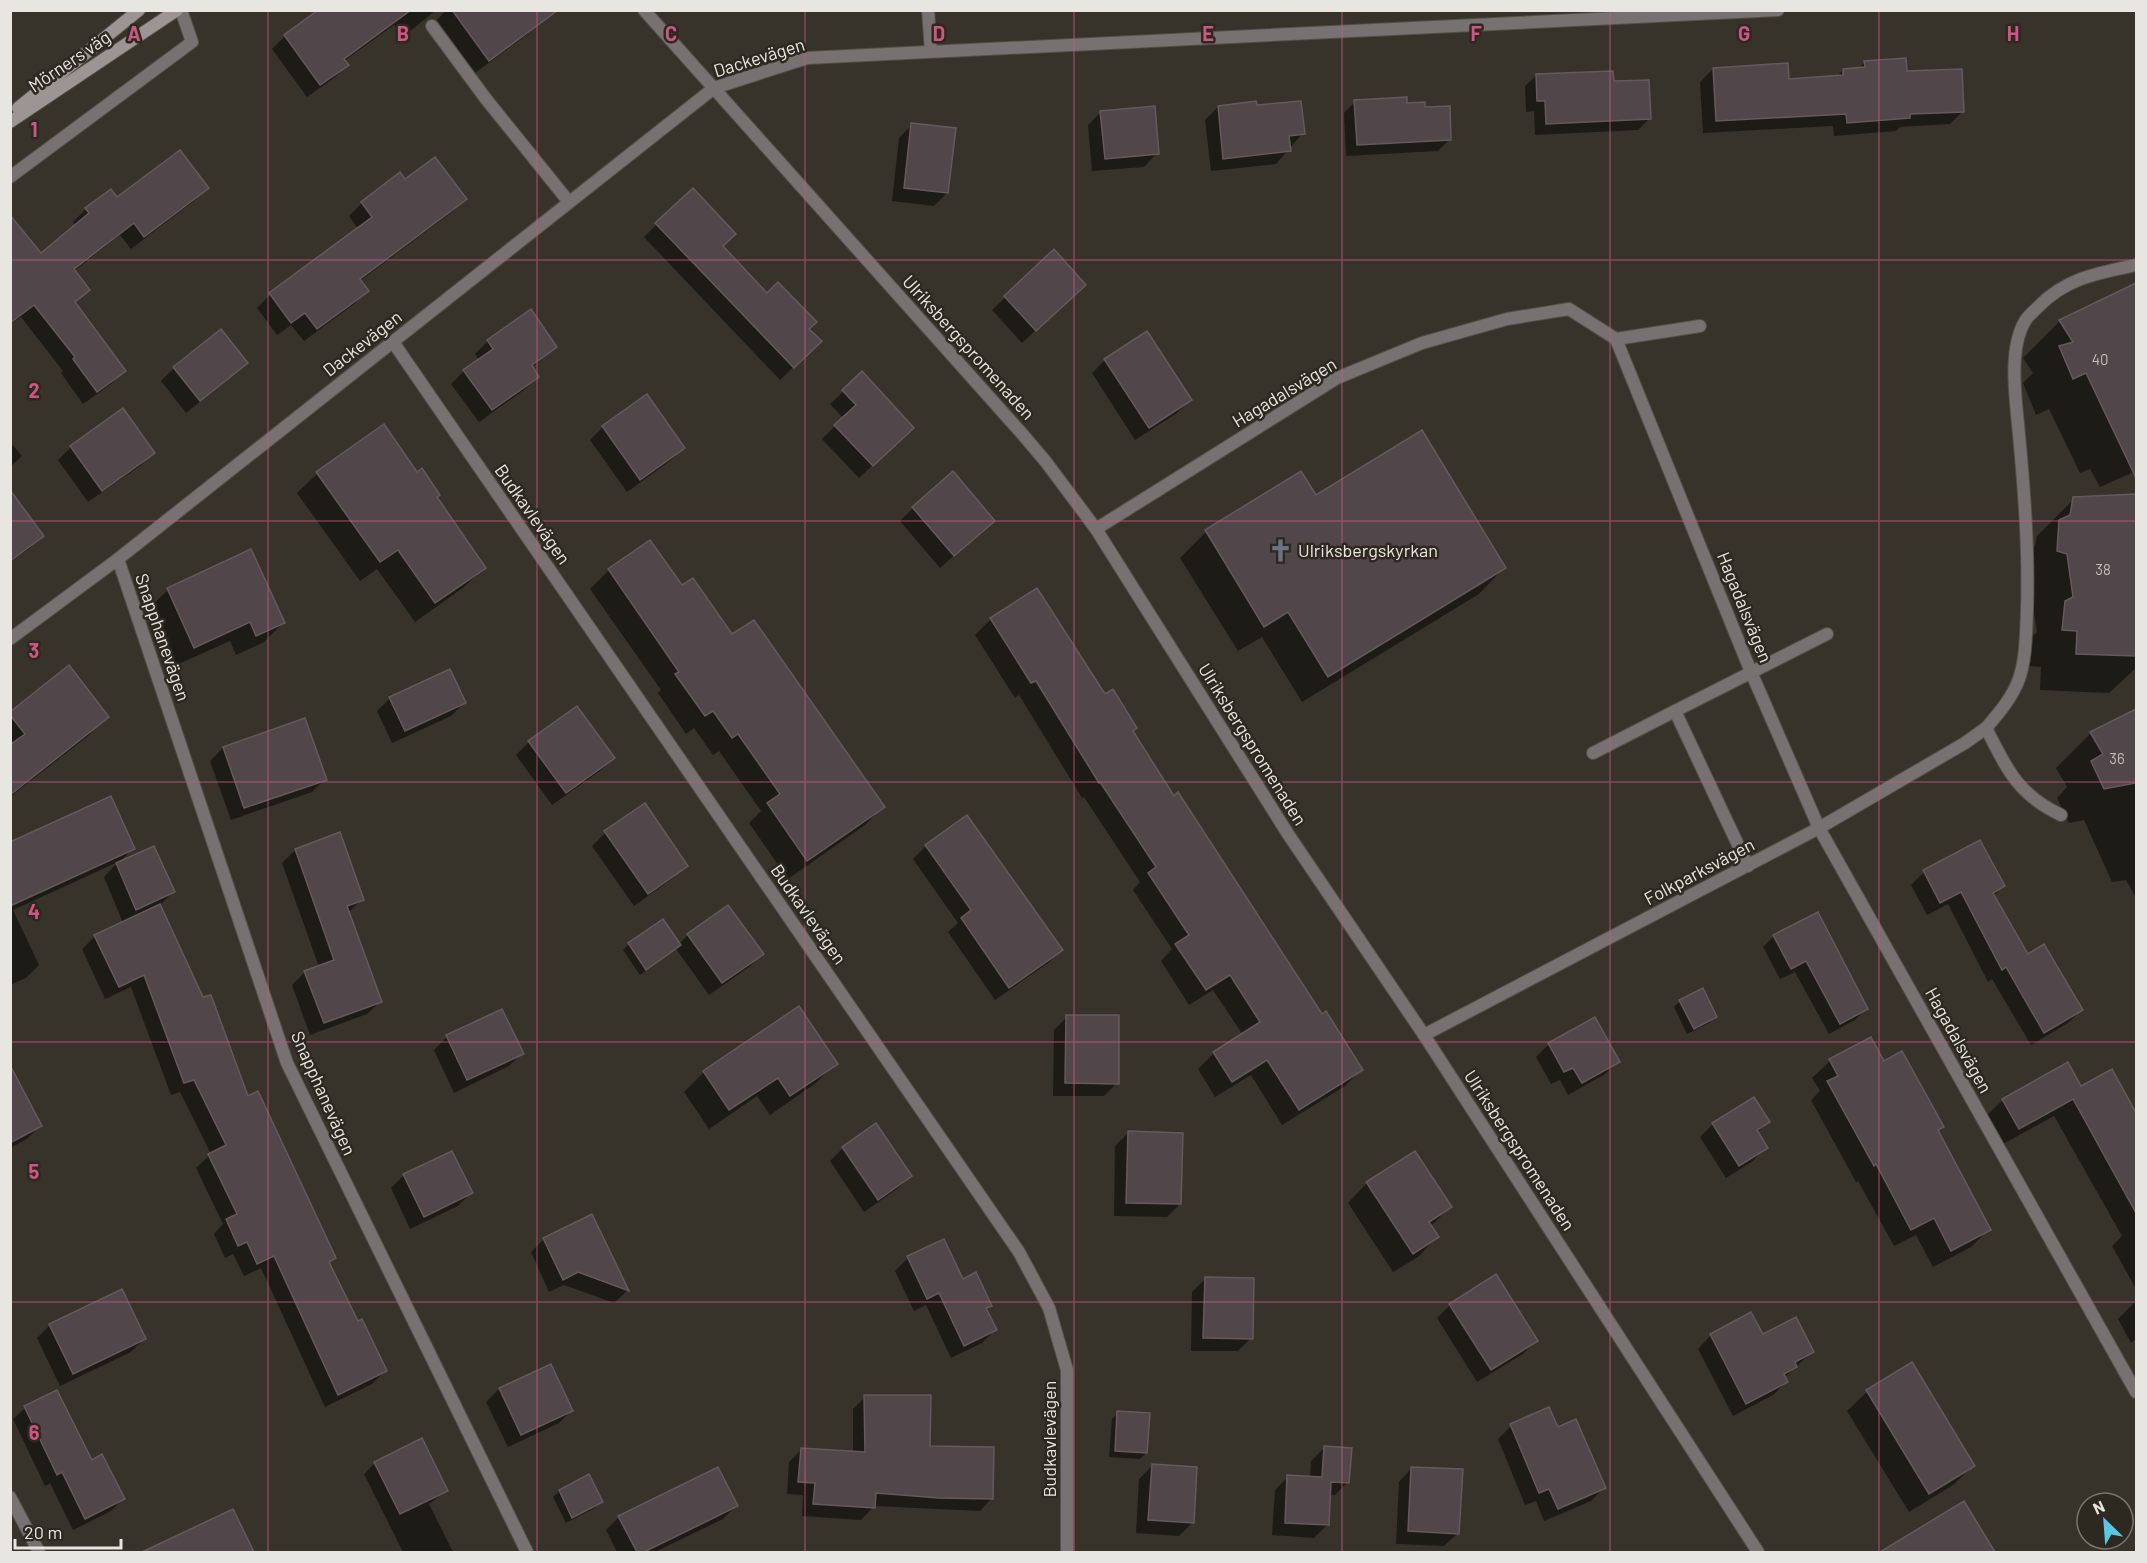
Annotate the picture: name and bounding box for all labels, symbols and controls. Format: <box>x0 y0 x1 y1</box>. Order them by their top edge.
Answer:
text: A <box>127 21 141 45</box>
text: B <box>397 21 409 45</box>
text: C <box>665 21 677 45</box>
text: D <box>933 21 945 45</box>
text: E <box>1202 21 1214 45</box>
text: F <box>1470 21 1482 45</box>
text: G <box>1738 21 1750 45</box>
text: H <box>2007 21 2019 45</box>
street label: Mörners väg <box>24 26 114 96</box>
street label: Dackevägen <box>711 33 807 81</box>
text: 1 <box>30 117 38 141</box>
street label: Ulriksbergspromenaden <box>898 270 1040 424</box>
street label: Dackevägen <box>318 305 406 381</box>
house number: 40 <box>2092 350 2108 368</box>
street label: Hagadalsvägen <box>1228 352 1340 432</box>
text: 2 <box>28 378 40 402</box>
street label: Budkavlevägen <box>490 460 576 568</box>
church icon: Ulriksbergskyrkan <box>1267 537 1293 563</box>
place label: Ulriksbergskyrkan <box>1298 539 1438 561</box>
street label: Hagadalsvägen <box>1713 548 1777 666</box>
house number: 38 <box>2095 560 2111 578</box>
street label: Snapphanevägen <box>131 570 195 704</box>
text: 3 <box>29 638 39 662</box>
street label: Ulriksbergspromenaden <box>1194 659 1312 829</box>
house number: 36 <box>2109 749 2125 767</box>
street label: Folkparksvägen <box>1640 833 1758 909</box>
street label: Budkavlevägen <box>766 860 852 968</box>
text: 4 <box>28 899 40 923</box>
street label: Hagadalsvägen <box>1921 983 1997 1097</box>
street label: Snapphanevägen <box>287 1028 361 1158</box>
street label: Ulriksbergspromenaden <box>1460 1066 1580 1234</box>
text: 5 <box>29 1159 40 1183</box>
street label: Budkavlevägen <box>1038 1381 1060 1497</box>
text: 6 <box>29 1420 40 1444</box>
north arrow <box>2075 1491 2135 1551</box>
text: N <box>2090 1496 2107 1518</box>
scale bar <box>15 1512 122 1550</box>
text: 20 m <box>24 1521 62 1543</box>

